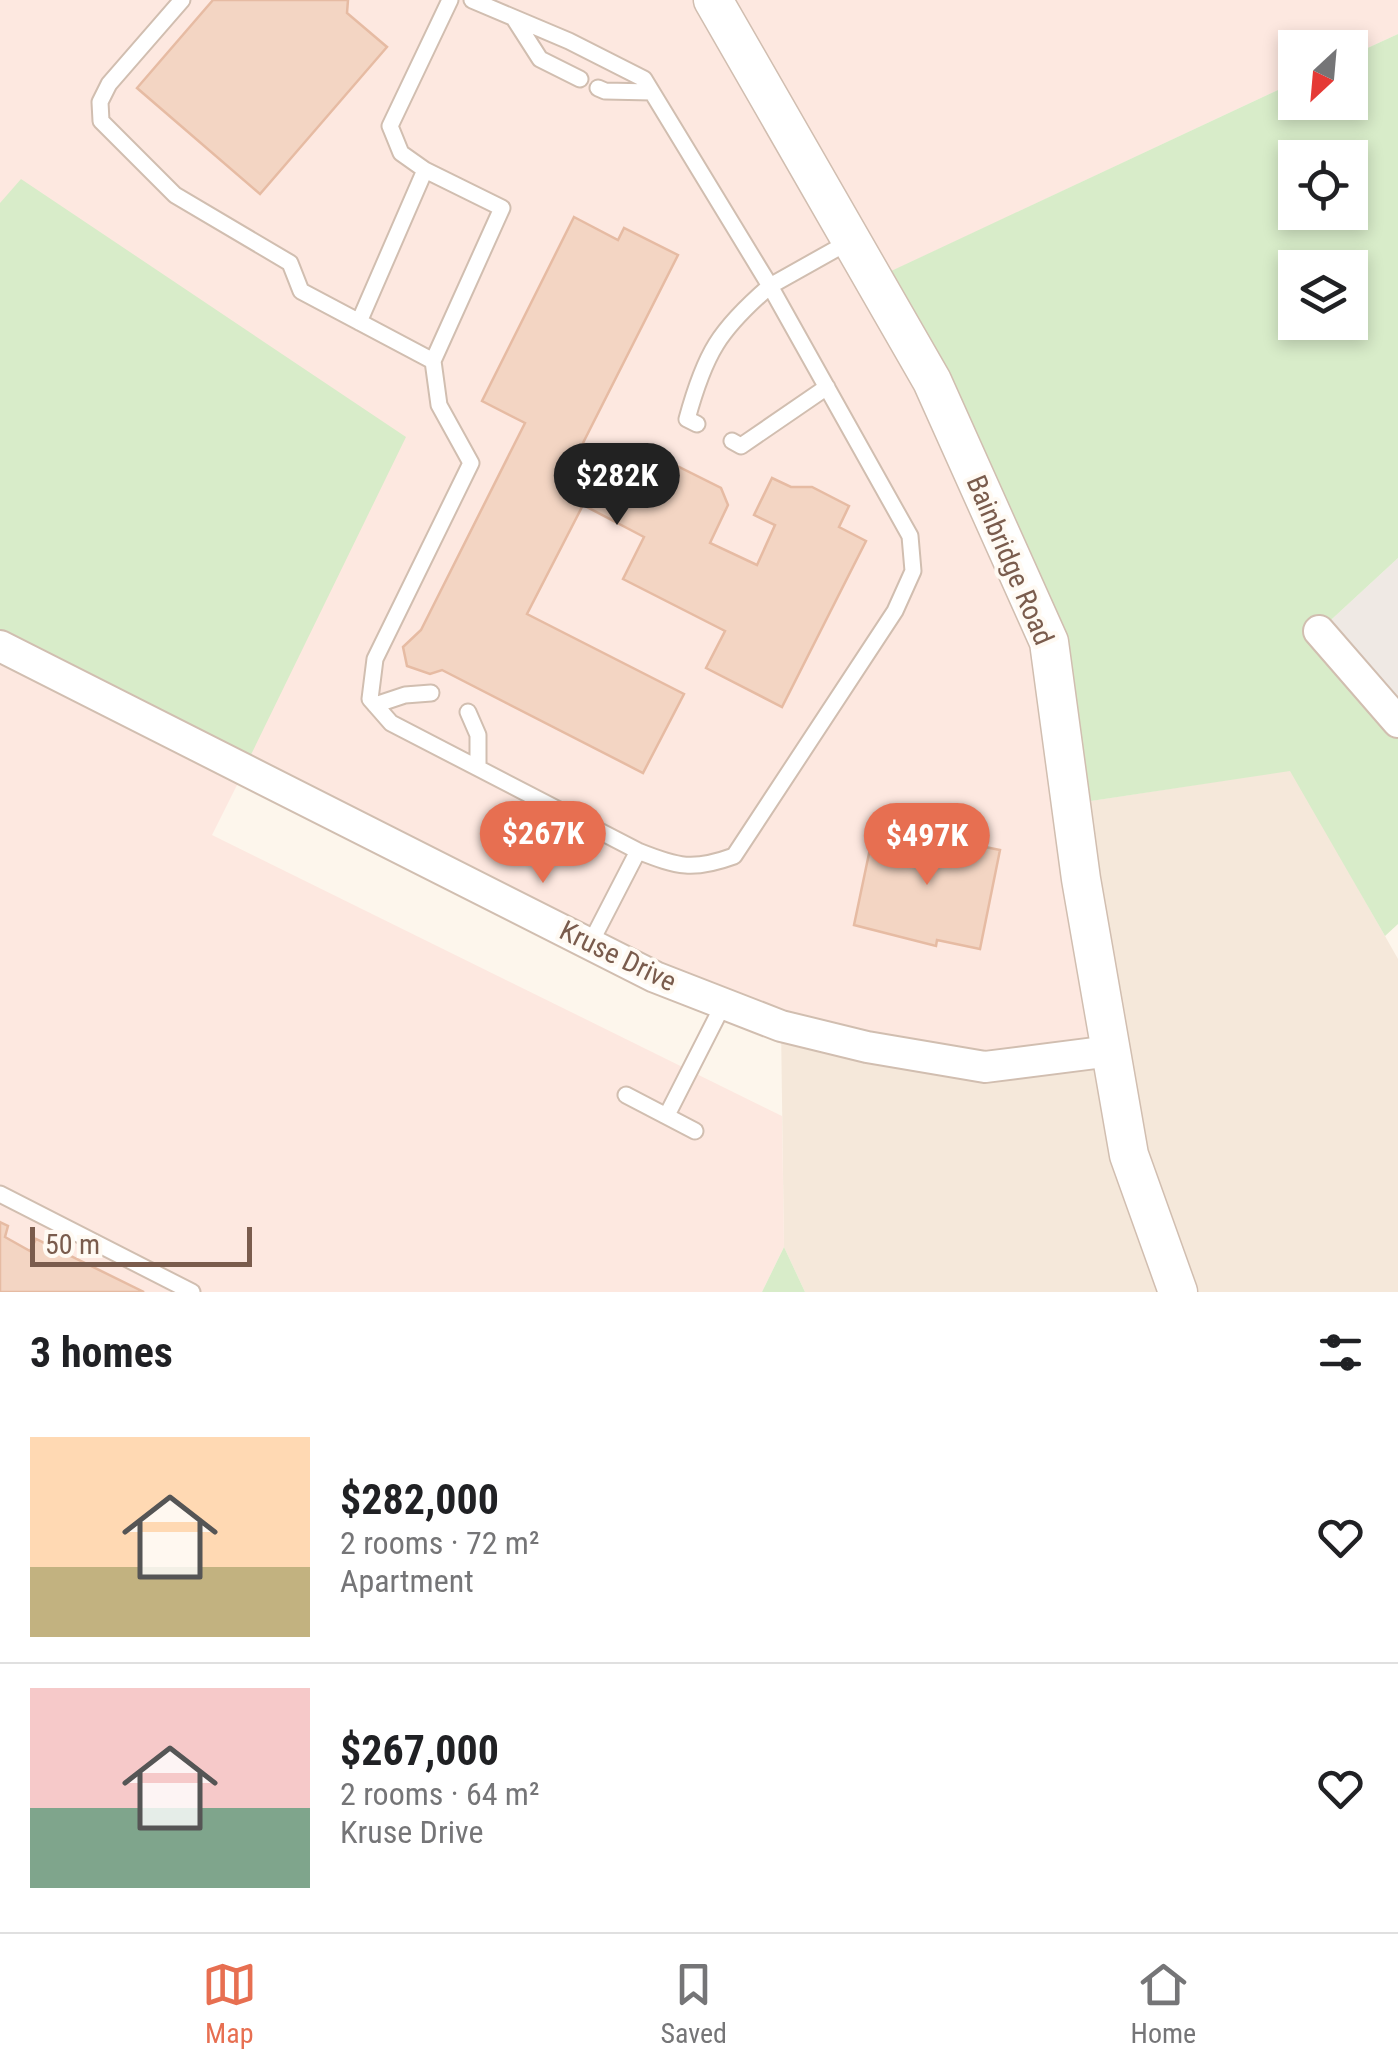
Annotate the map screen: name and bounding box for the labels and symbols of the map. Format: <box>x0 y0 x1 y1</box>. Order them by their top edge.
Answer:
north arrow <box>1278 30 1368 120</box>
pin: $282K <box>547 443 687 528</box>
street label: Bainbridge Road <box>959 470 1061 650</box>
pin: $267K <box>473 801 613 886</box>
pin: $497K <box>857 803 997 888</box>
street label: Kruse Drive <box>554 914 682 998</box>
scale bar <box>30 1222 252 1266</box>

